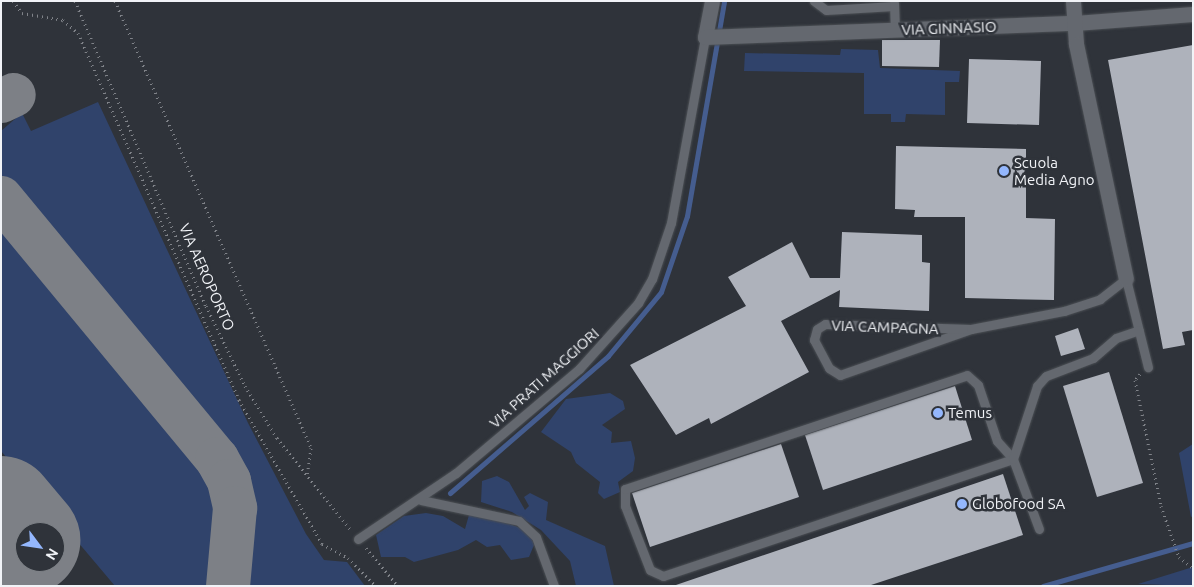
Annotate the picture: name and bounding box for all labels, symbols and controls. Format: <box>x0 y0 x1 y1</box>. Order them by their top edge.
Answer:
street label: VIA GINNASIO <box>901 17 997 39</box>
place label: Scuola Media Agno <box>1014 153 1095 188</box>
marker: Scuola Media Agno <box>998 165 1010 177</box>
street label: VIA AEROPORTO <box>175 221 239 333</box>
street label: VIA CAMPAGNA <box>831 316 939 338</box>
street label: VIA PRATI MAGGIORI <box>486 324 602 432</box>
place label: Temus <box>948 404 992 422</box>
marker: Temus <box>932 407 944 419</box>
place label: Globofood SA <box>972 495 1065 513</box>
marker: Globofood SA <box>956 498 968 510</box>
north arrow <box>15 522 65 572</box>
text: N <box>42 546 62 563</box>

